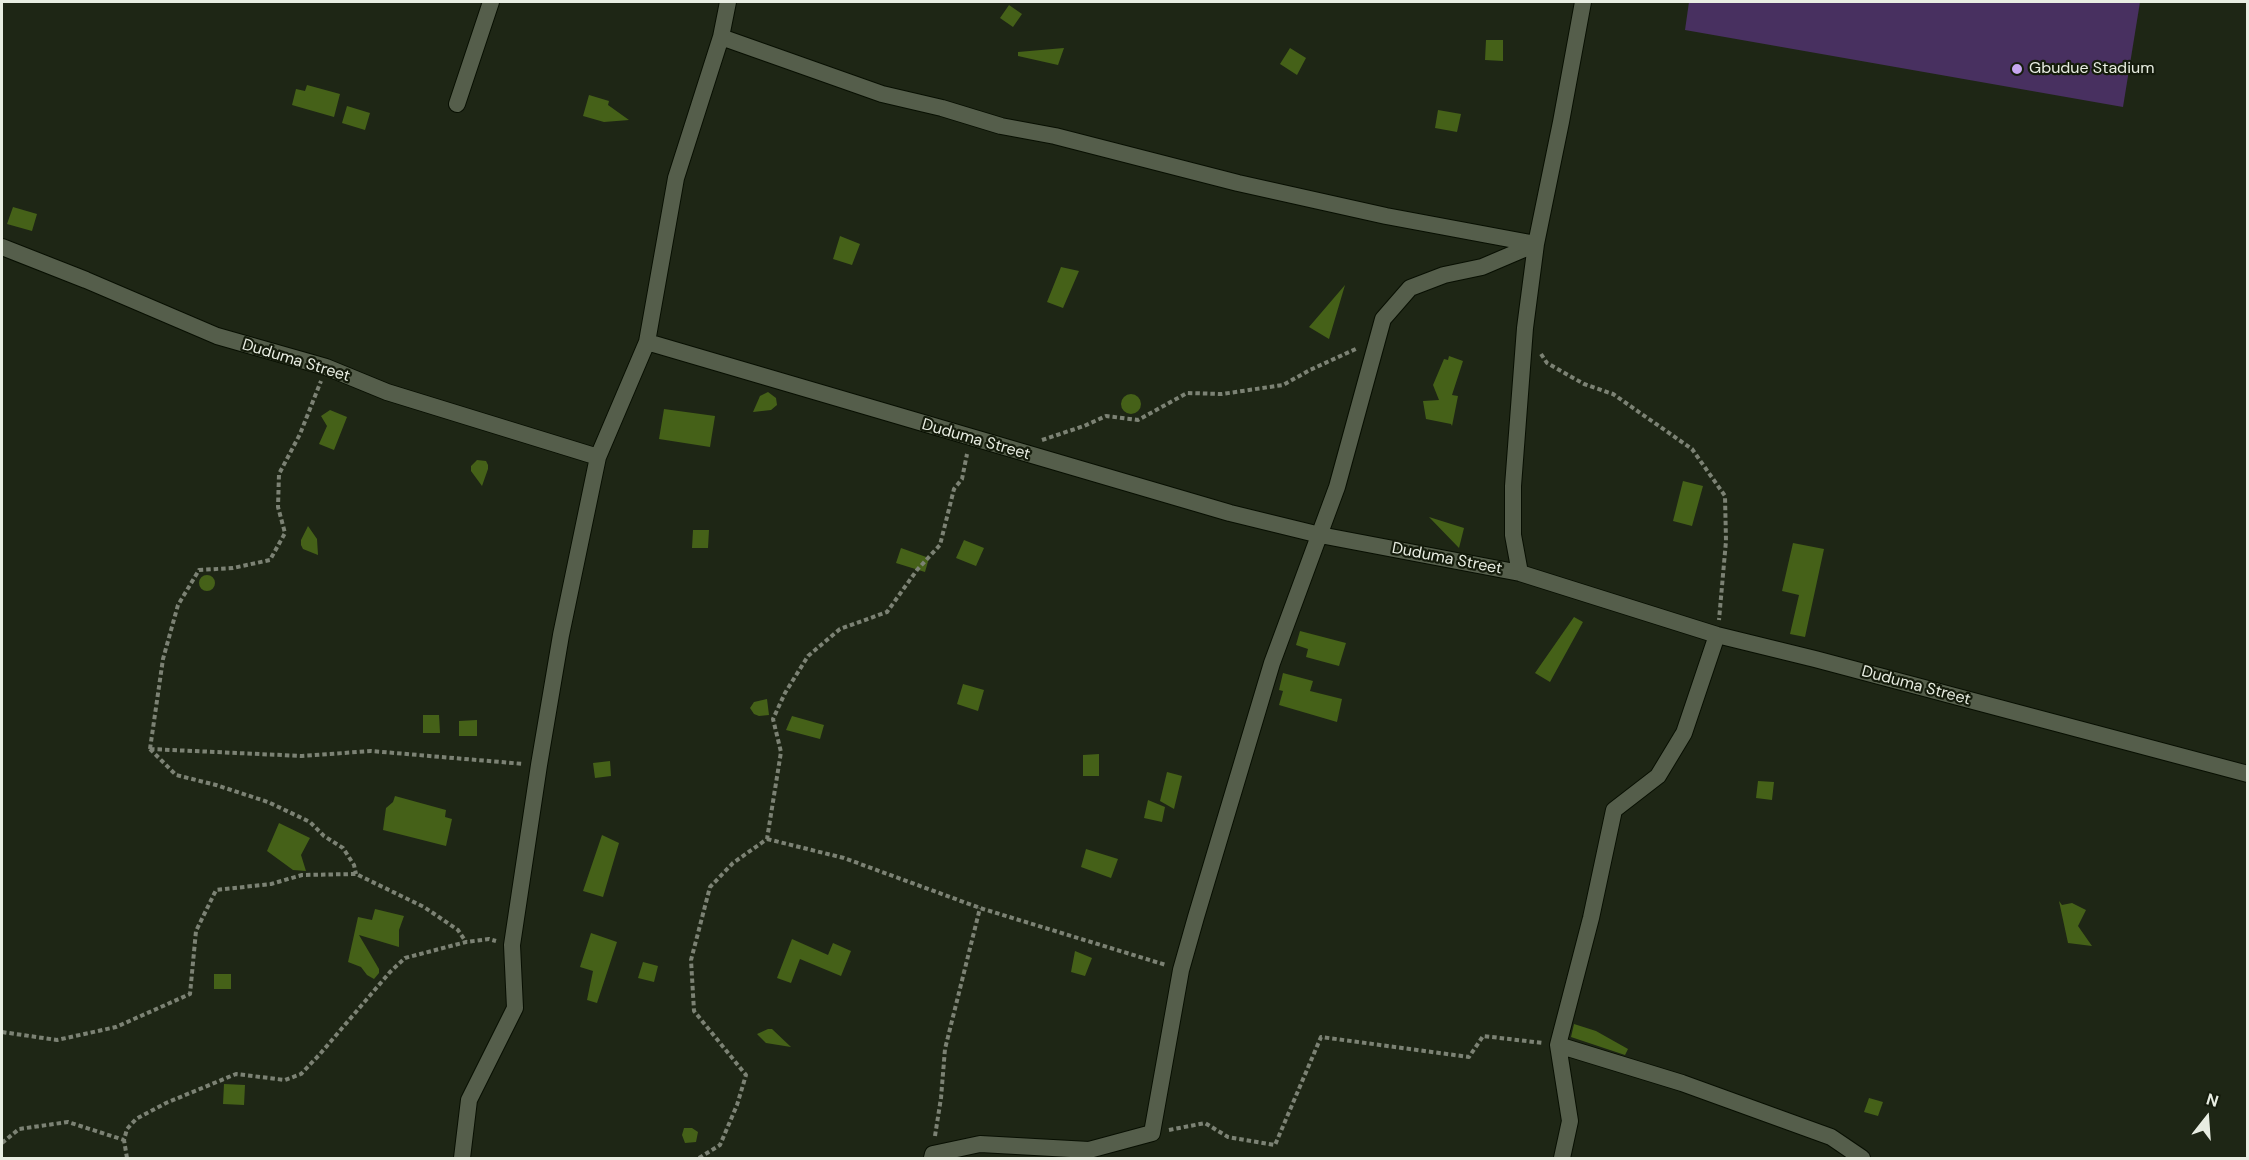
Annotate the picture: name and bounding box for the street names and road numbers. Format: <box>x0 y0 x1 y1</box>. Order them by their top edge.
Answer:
street label: Duduma Street <box>240 335 352 387</box>
street label: Duduma Street <box>920 415 1032 465</box>
street label: Duduma Street <box>1390 539 1504 579</box>
street label: Duduma Street <box>1859 662 1973 710</box>

